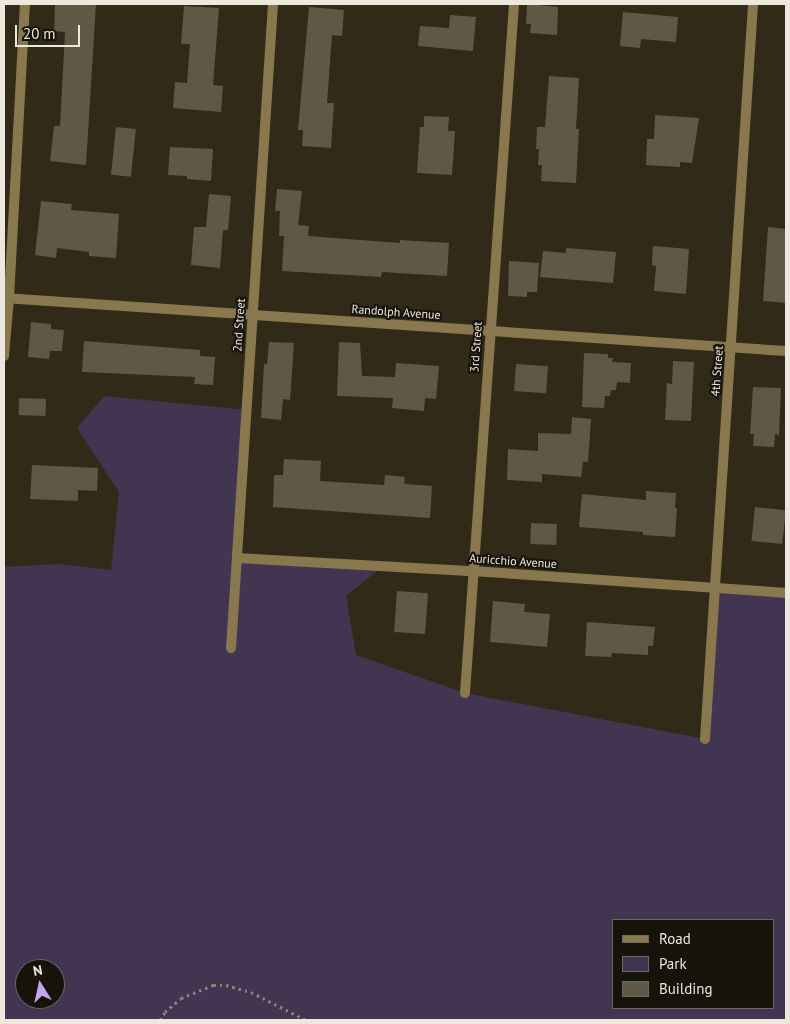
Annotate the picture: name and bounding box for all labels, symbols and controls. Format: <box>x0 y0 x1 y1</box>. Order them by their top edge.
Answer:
scale bar <box>18 15 82 47</box>
text: 20 m <box>23 24 56 43</box>
street label: 2nd Street <box>230 298 248 352</box>
street label: Randolph Avenue <box>351 302 441 322</box>
street label: 3rd Street <box>467 321 485 373</box>
street label: 4th Street <box>708 345 726 397</box>
street label: Auricchio Avenue <box>468 551 558 571</box>
legend <box>612 919 775 1009</box>
text: Road <box>659 929 691 948</box>
text: Park <box>659 954 687 973</box>
north arrow <box>15 959 65 1009</box>
text: N <box>31 961 44 980</box>
text: Building <box>659 979 713 998</box>

